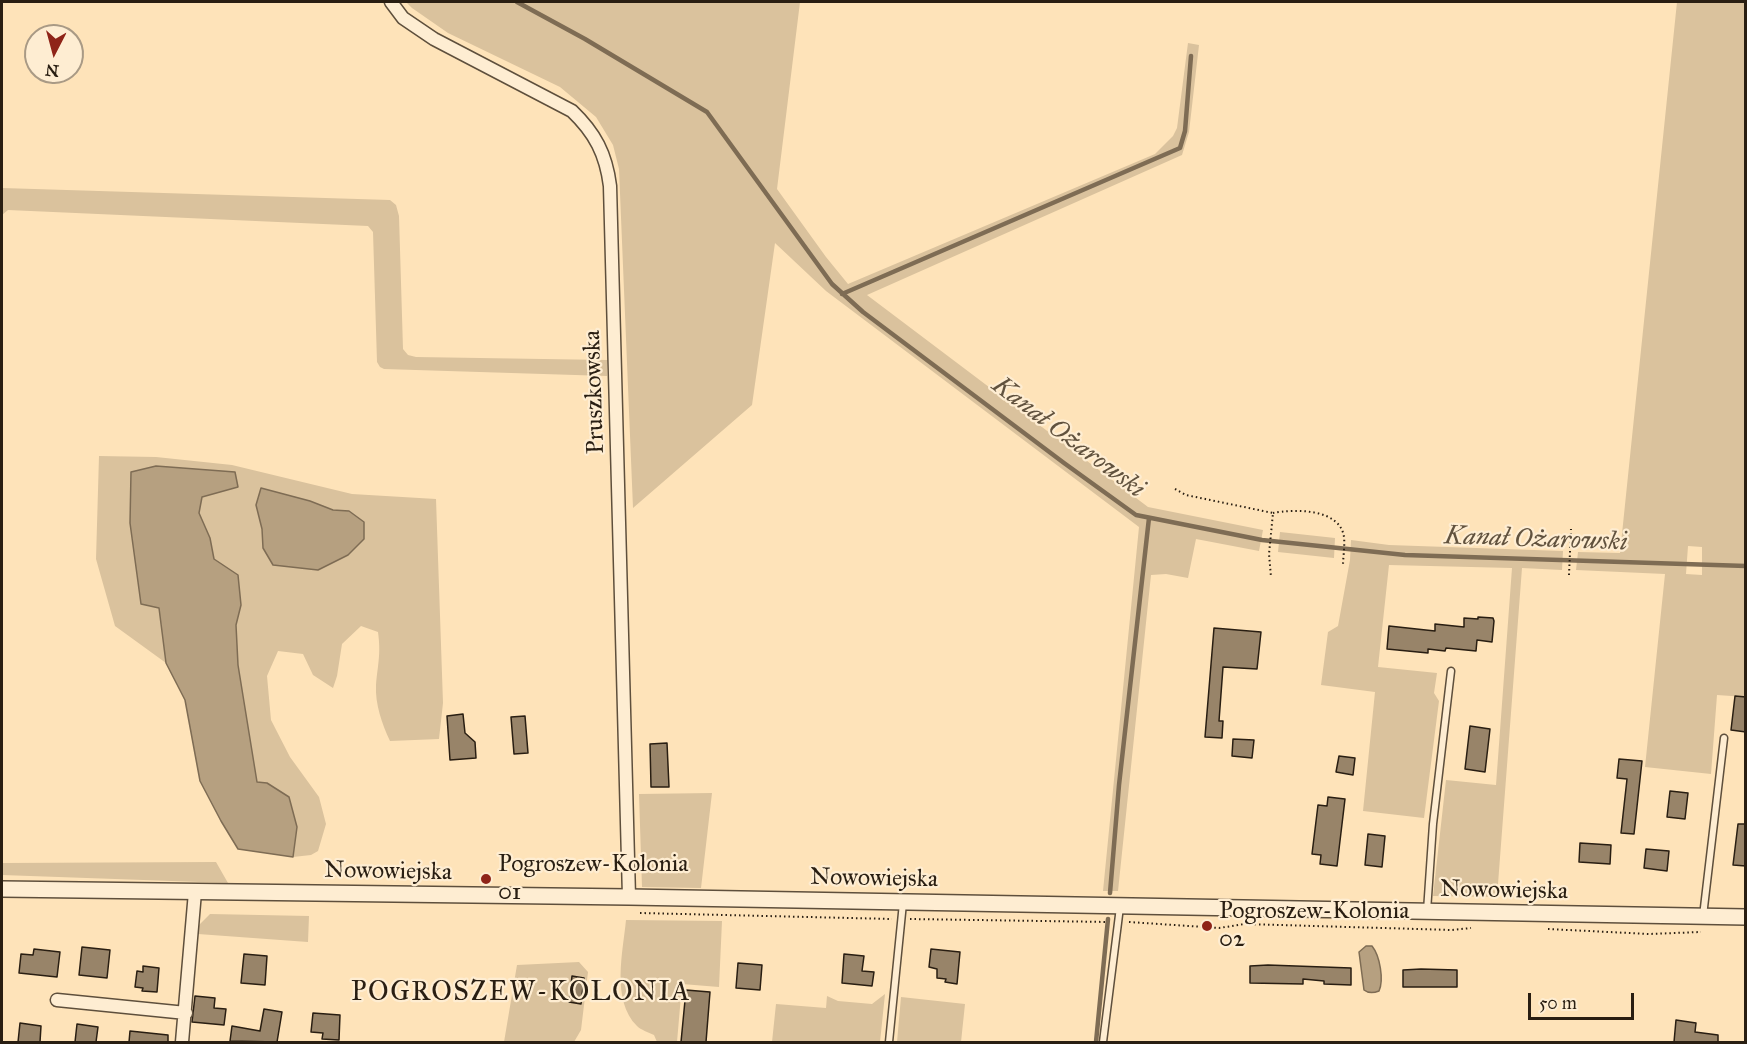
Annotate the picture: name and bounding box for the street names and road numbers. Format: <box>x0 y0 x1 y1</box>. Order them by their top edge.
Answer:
street label: Pruszkowska <box>578 329 612 455</box>
street label: Nowowiejska <box>324 856 452 888</box>
street label: Nowowiejska <box>810 863 938 895</box>
street label: Nowowiejska <box>1440 875 1568 907</box>

